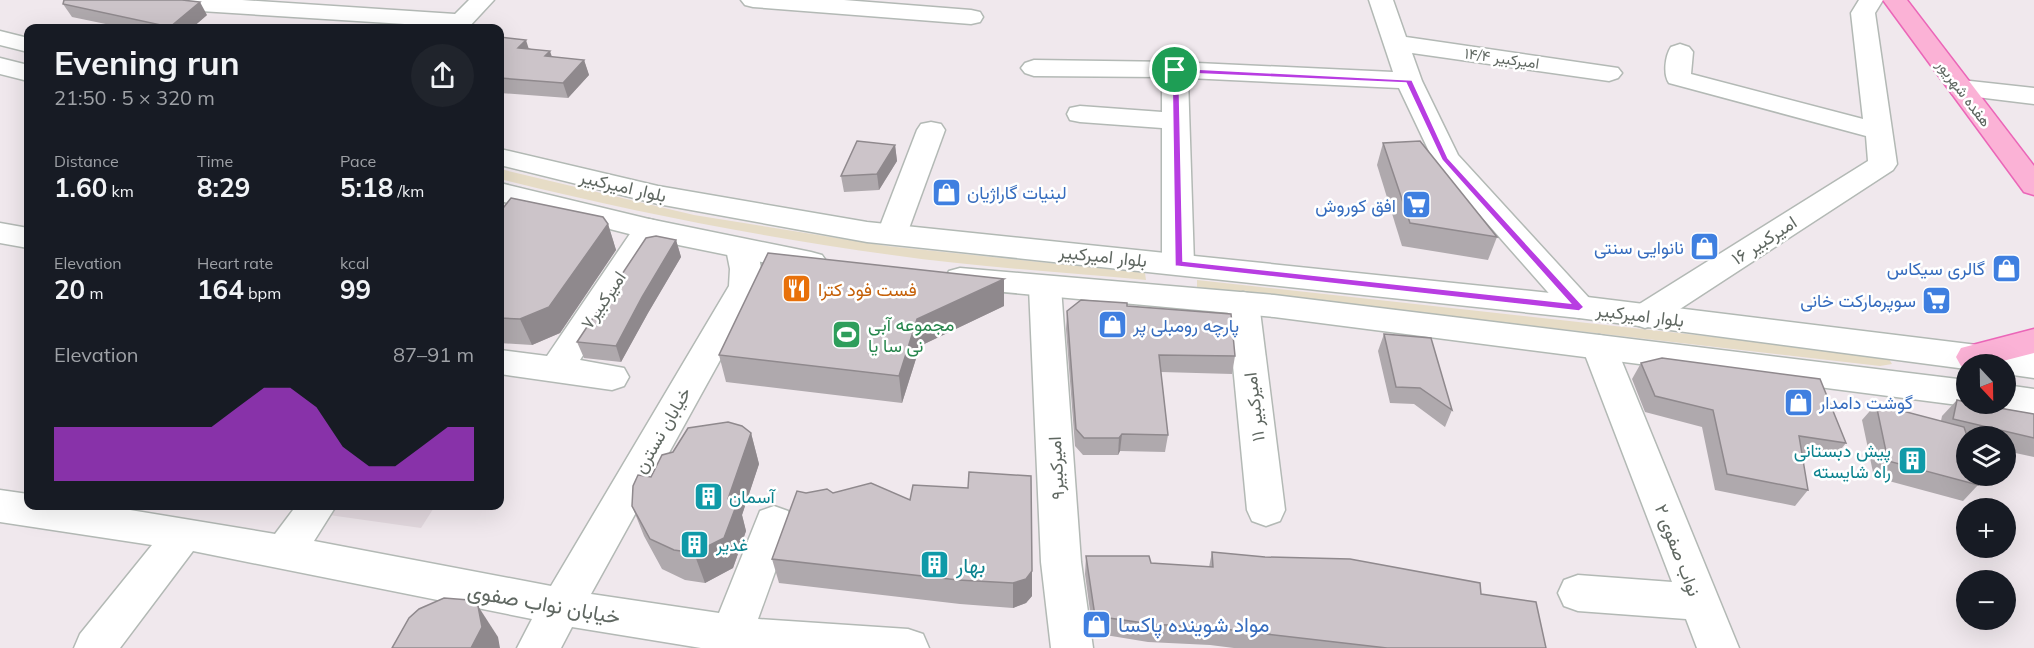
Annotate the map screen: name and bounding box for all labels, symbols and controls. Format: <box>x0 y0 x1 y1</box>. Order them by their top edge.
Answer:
text: Evening run <box>54 42 240 83</box>
street label: امیرکبیر ۱۴/۴ <box>1463 43 1541 73</box>
button: share <box>411 44 474 107</box>
pin <box>1149 44 1200 95</box>
icon: arrive <box>1158 53 1191 86</box>
street label: هفده شهریور <box>1932 55 1995 130</box>
text: 21:50 · 5 × 320 m <box>54 85 215 110</box>
text: Distance <box>54 151 119 171</box>
text: Time <box>197 151 233 171</box>
text: Pace <box>340 151 376 171</box>
street label: بلوار امیرکبیر <box>576 165 669 207</box>
text: 1.60 <box>54 171 107 204</box>
text: 8:29 <box>197 171 250 204</box>
text: 5:18 <box>340 171 393 204</box>
shop icon: لبنیات گاراژیان <box>930 176 962 208</box>
text: km <box>107 181 134 201</box>
text: /km <box>393 181 424 201</box>
place label: لبنیات گاراژیان <box>967 181 1067 204</box>
supermarket icon: افق کوروش <box>1401 189 1433 221</box>
place label: افق کوروش <box>1315 194 1396 217</box>
street label: امیرکبیر ۱۶ <box>1727 210 1801 270</box>
shop icon: نانوایی سنتی <box>1689 231 1721 263</box>
place label: نانوایی سنتی <box>1594 236 1684 259</box>
street label: بلوار امیرکبیر <box>1057 240 1148 272</box>
shop icon: گالری سیکاس <box>1990 252 2022 284</box>
text: Elevation <box>54 253 122 273</box>
text: Heart rate <box>197 253 273 273</box>
text: kcal <box>340 253 369 273</box>
place label: گالری سیکاس <box>1887 257 1985 280</box>
street label: امیرکبیر۷ <box>575 267 631 333</box>
text: 20 <box>54 273 85 306</box>
text: 164 <box>197 273 244 306</box>
text: 99 <box>340 273 371 306</box>
restaurant icon: فست فود کترا <box>781 273 813 305</box>
place label: فست فود کترا <box>818 278 917 301</box>
text: m <box>85 283 103 303</box>
text: bpm <box>244 283 281 303</box>
supermarket icon: سوپرمارکت خانی <box>1921 284 1953 316</box>
place label: سوپرمارکت خانی <box>1800 289 1916 313</box>
street label: بلوار امیرکبیر <box>1594 298 1685 332</box>
shop icon: پارچه رومبلی پر <box>1096 309 1128 341</box>
place label: مجموعه آبی نی سا یا <box>868 313 954 357</box>
place label: پارچه رومبلی پر <box>1132 314 1239 338</box>
sports icon: مجموعه آبی نی سا یا <box>831 318 863 350</box>
text: Elevation <box>54 342 139 367</box>
text: 87–91 m <box>393 342 474 367</box>
north arrow <box>1956 354 2016 414</box>
map controls <box>1956 354 2016 630</box>
street label: امیرکبیر ۱۱ <box>1238 371 1270 443</box>
street label: خیابان نسترن <box>628 383 696 477</box>
shop icon: گوشت دامدار <box>1782 386 1814 418</box>
place label: گوشت دامدار <box>1818 391 1913 414</box>
button: layers <box>1956 426 2016 486</box>
street label: امیرکبیر۹ <box>1043 436 1069 500</box>
place label: پیش دبستانی راه شایسته <box>1794 439 1891 483</box>
building icon: پیش دبستانی راه شایسته <box>1896 444 1928 476</box>
building icon: آسمان <box>692 480 724 512</box>
place label: آسمان <box>729 485 776 508</box>
button: + <box>1956 498 2016 558</box>
street label: نواب صفوی ۲ <box>1650 501 1706 599</box>
building icon: غدیر <box>679 528 711 560</box>
place label: غدیر <box>715 533 748 556</box>
building icon: بهار <box>919 549 951 581</box>
place label: بهار <box>955 552 985 579</box>
button: − <box>1956 570 2016 630</box>
street label: خیابان نواب صفوی <box>465 577 622 630</box>
shop icon: مواد شوینده پاکسا <box>1081 608 1113 640</box>
place label: مواد شوینده پاکسا <box>1118 611 1269 639</box>

